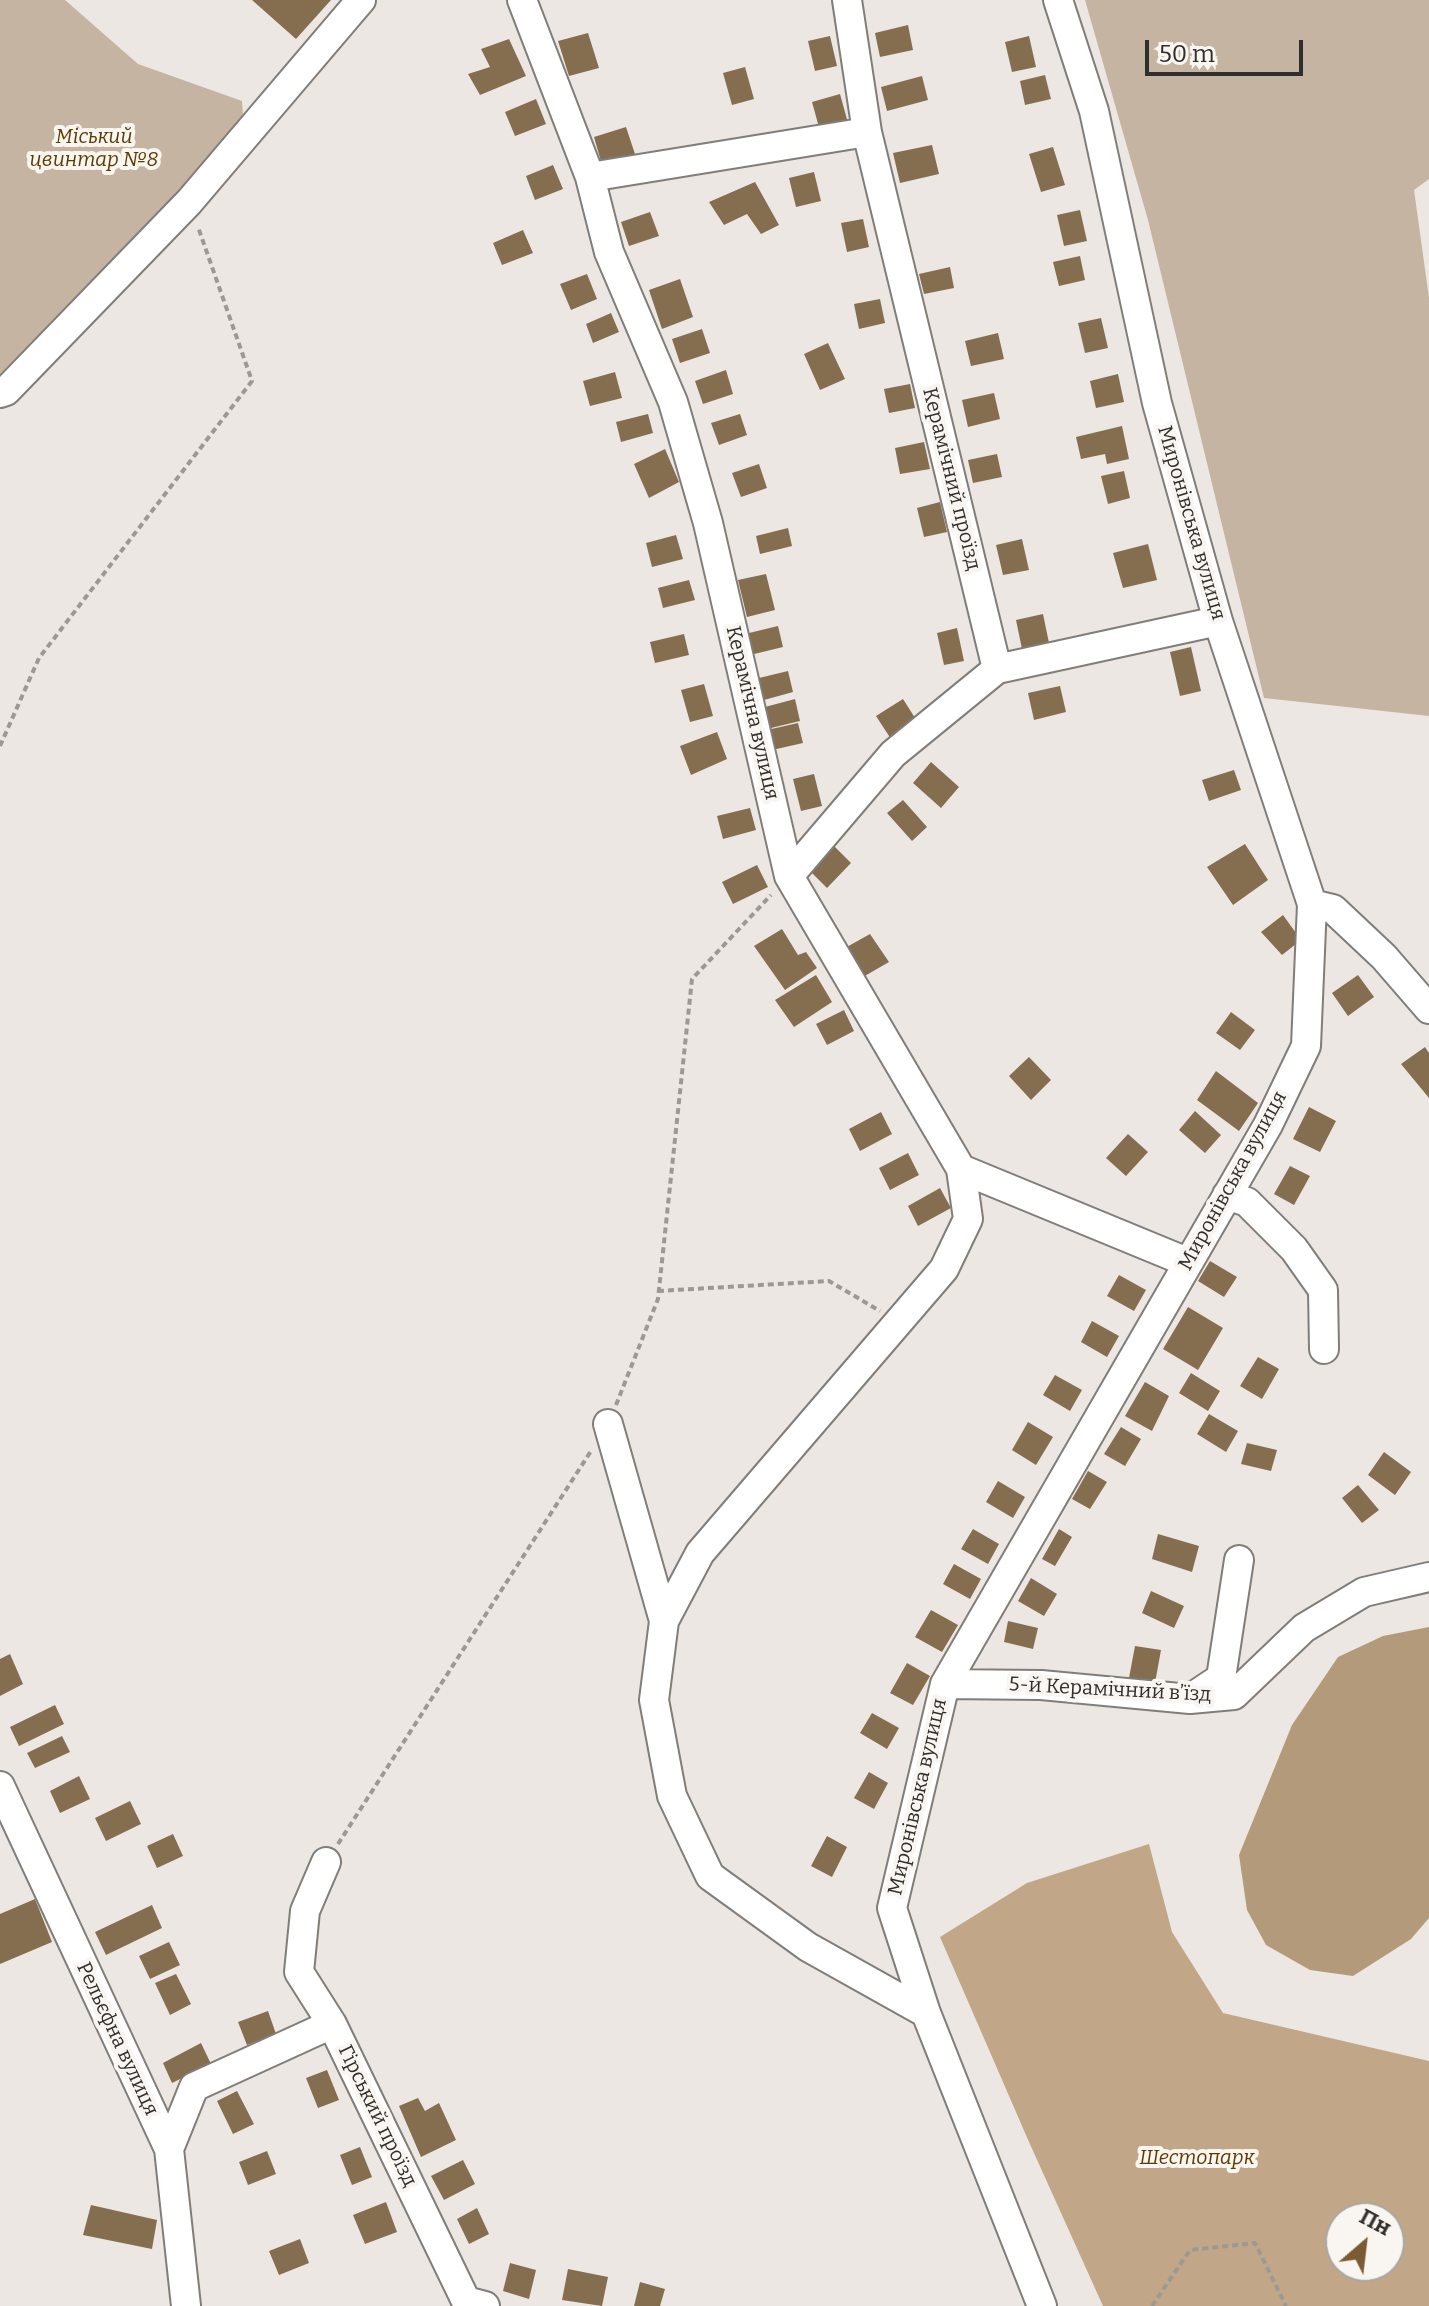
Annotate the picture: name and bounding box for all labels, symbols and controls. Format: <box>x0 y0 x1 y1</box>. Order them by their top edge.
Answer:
scale bar <box>1149 24 1307 74</box>
text: 50 m <box>1159 40 1215 68</box>
park label: Міський цвинтар №8 <box>30 125 158 172</box>
street label: Керамічний проїзд <box>917 385 985 573</box>
street label: Миронівська вулиця <box>1152 423 1230 623</box>
street label: Керамічна вулиця <box>720 624 784 802</box>
street label: Миронівська вулиця <box>1174 1087 1292 1275</box>
street label: 5-й Керамічний в’їзд <box>1008 1673 1212 1707</box>
street label: Миронівська вулиця <box>884 1696 952 1898</box>
street label: Рельєфна вулиця <box>71 1959 163 2119</box>
street label: Гірський проїзд <box>332 2041 422 2191</box>
park label: Шестопарк <box>1139 2146 1255 2170</box>
north arrow <box>1325 2202 1405 2282</box>
text: Пн <box>1355 2203 1396 2242</box>

